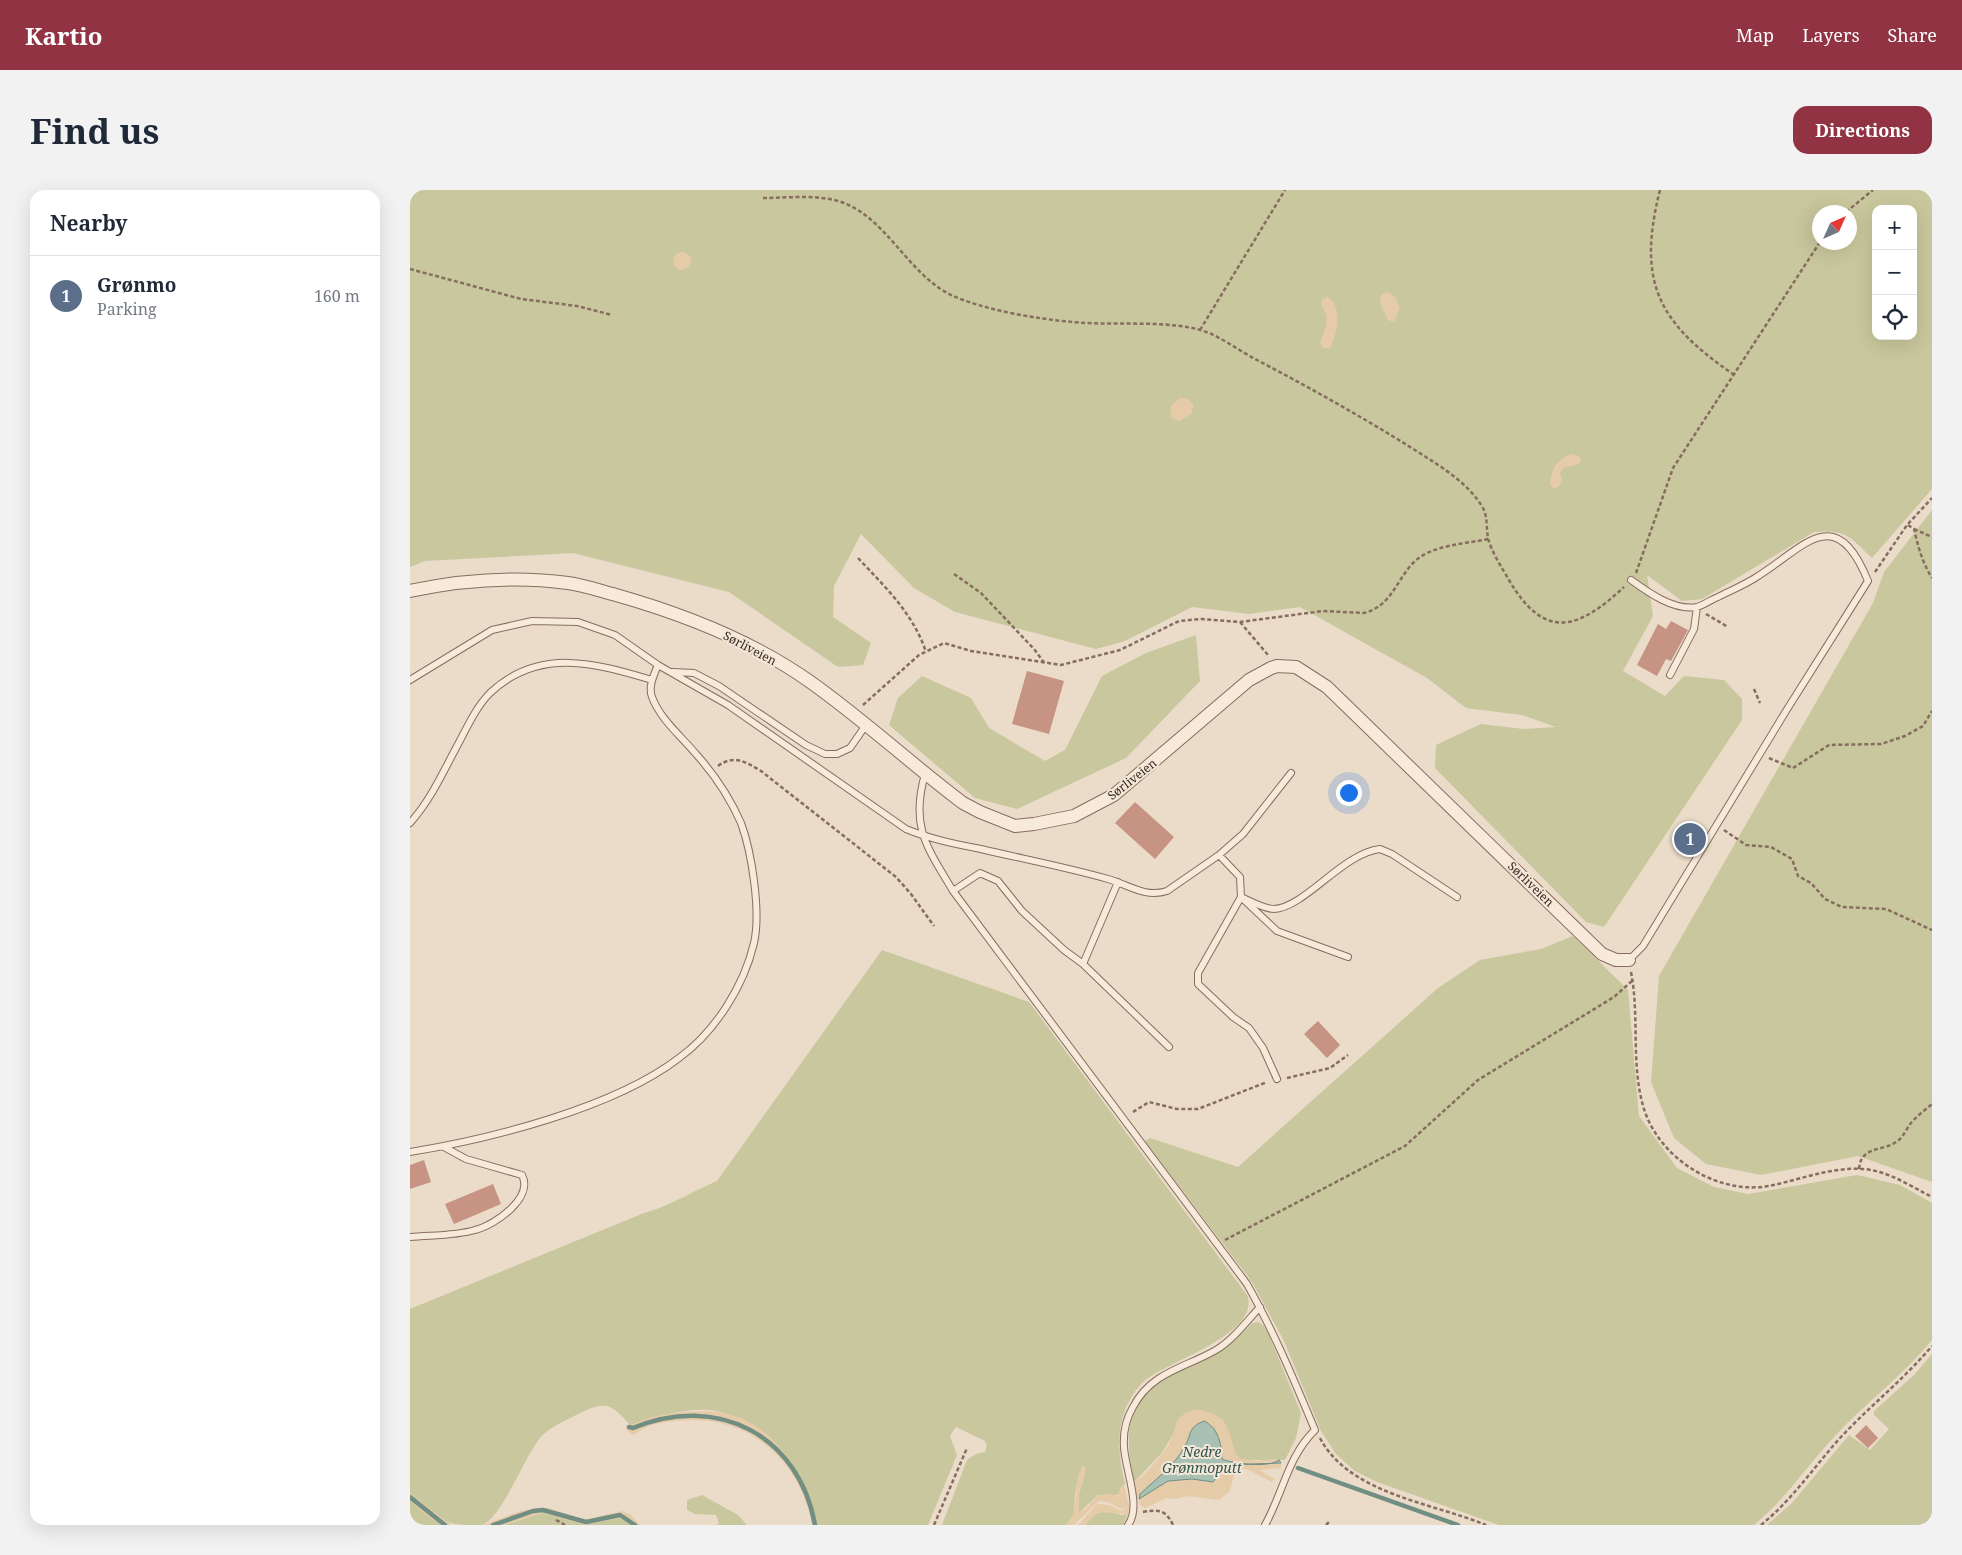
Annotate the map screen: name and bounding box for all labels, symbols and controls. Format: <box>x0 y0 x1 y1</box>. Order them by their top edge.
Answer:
text: Kartio <box>25 19 102 52</box>
text: Map <box>1736 23 1774 47</box>
text: Layers <box>1802 23 1860 47</box>
text: Share <box>1888 23 1937 47</box>
button: Directions <box>1793 106 1932 154</box>
text: Find us <box>30 107 159 154</box>
north arrow <box>1812 205 1857 250</box>
map controls <box>1872 205 1917 340</box>
button: + <box>1872 205 1917 250</box>
text: Nearby <box>50 209 128 237</box>
button: − <box>1872 250 1917 295</box>
text: Grønmo <box>97 272 176 298</box>
text: 1 <box>61 285 71 307</box>
text: 160 m <box>314 285 360 307</box>
button: locate <box>1872 295 1917 340</box>
text: Parking <box>97 298 157 320</box>
street label: Sørliveien <box>720 627 780 669</box>
street label: Sørliveien <box>1104 754 1160 804</box>
your location <box>1336 780 1362 806</box>
pin: 1 <box>1674 820 1706 858</box>
street label: Sørliveien <box>1504 858 1558 910</box>
water label: Nedre Grønmoputt <box>1162 1442 1243 1477</box>

